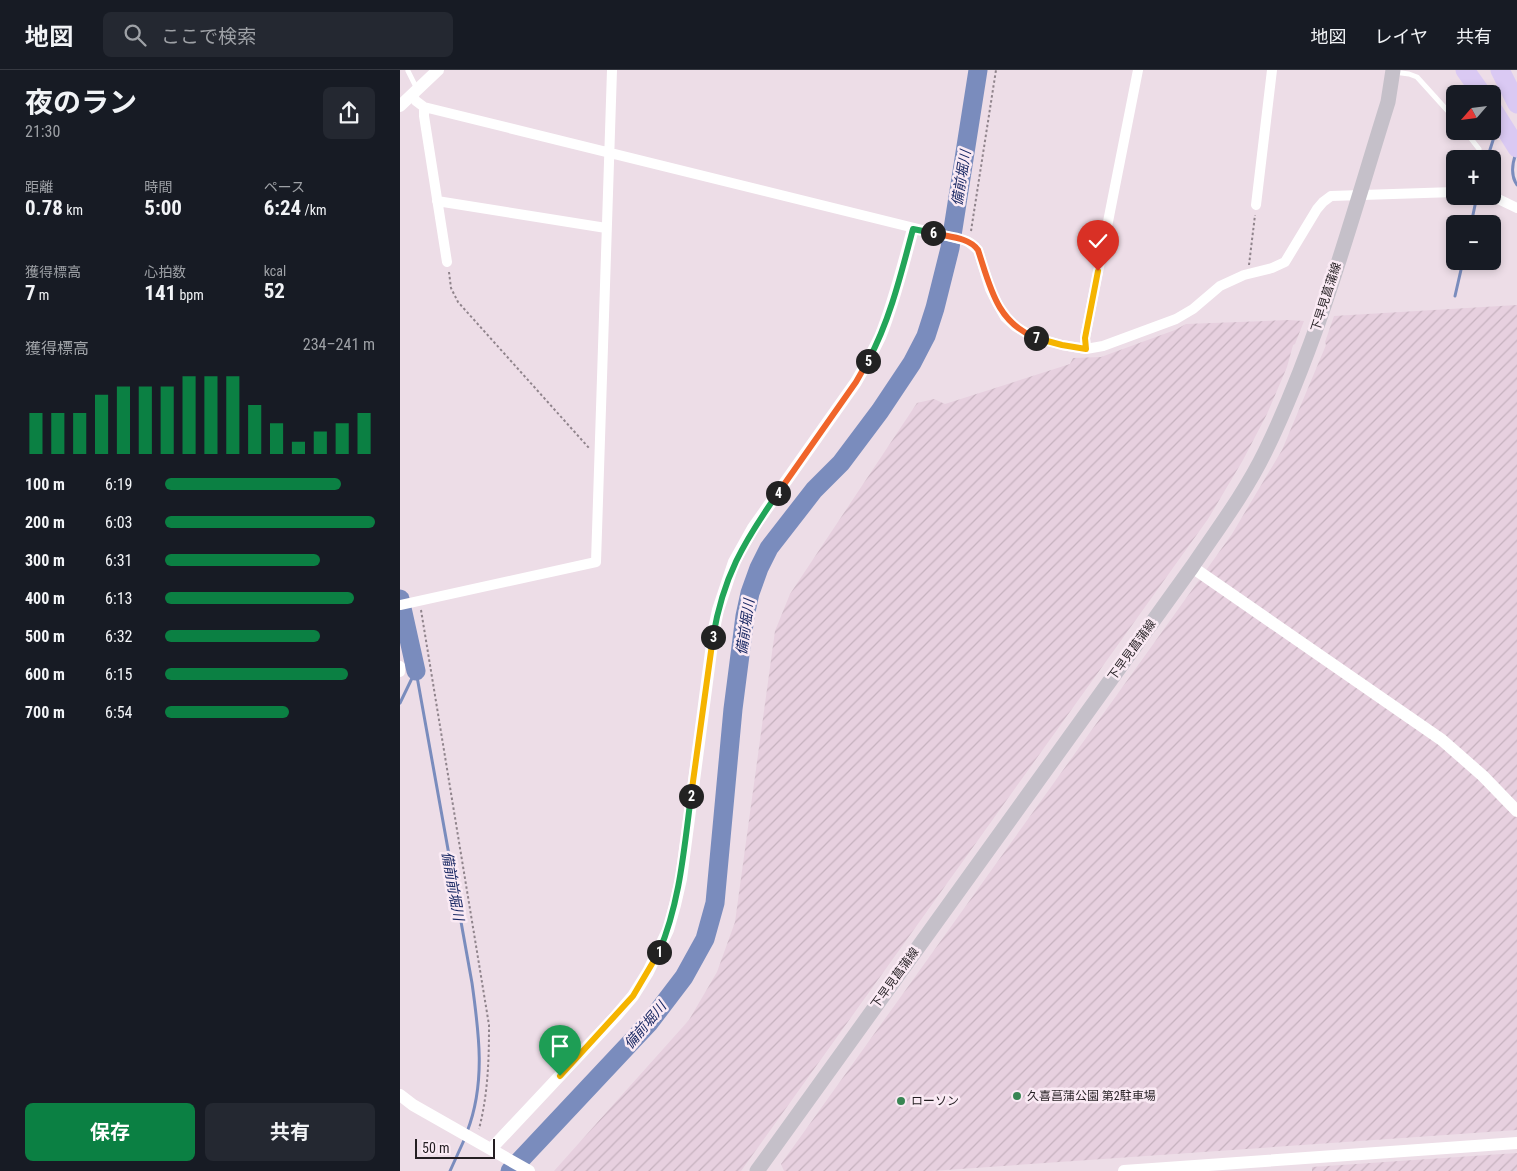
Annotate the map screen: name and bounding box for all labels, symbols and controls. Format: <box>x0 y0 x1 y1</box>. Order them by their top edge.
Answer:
search box <box>103 12 453 57</box>
icon: search <box>121 21 149 49</box>
text: 地図 <box>25 23 73 51</box>
text: ここで検索 <box>161 25 256 48</box>
text: 地図 <box>1311 26 1347 47</box>
text: レイヤ <box>1375 26 1428 47</box>
text: 共有 <box>1456 26 1492 47</box>
north arrow <box>1446 85 1501 140</box>
map controls <box>1446 85 1501 270</box>
text: 夜のラン <box>25 86 137 119</box>
button: share <box>323 87 375 139</box>
text: 21:30 <box>25 122 60 141</box>
water label: 備前堀川 <box>949 147 974 207</box>
button: + <box>1446 150 1501 205</box>
text: 距離 <box>25 179 53 195</box>
text: 時間 <box>144 179 172 195</box>
text: ペース <box>264 179 305 195</box>
text: 0.78 <box>25 196 63 220</box>
text: 5:00 <box>144 196 182 220</box>
text: 6:24 <box>264 196 301 220</box>
text: km <box>63 202 83 218</box>
text: /km <box>301 202 327 218</box>
button: − <box>1446 215 1501 270</box>
pin: 6 <box>920 220 946 246</box>
pin <box>1077 220 1119 271</box>
text: 6 <box>930 225 937 241</box>
icon: check <box>1084 227 1112 255</box>
street label: 下早見菖蒲線 <box>1308 261 1344 333</box>
text: kcal <box>264 263 286 279</box>
text: 獲得標高 <box>25 264 81 280</box>
text: 心拍数 <box>144 264 186 280</box>
text: 52 <box>264 279 285 303</box>
text: 7 <box>25 281 36 305</box>
text: 141 <box>144 281 176 305</box>
text: m <box>36 287 49 303</box>
text: bpm <box>176 287 204 303</box>
pin: 7 <box>1024 326 1048 350</box>
text: 7 <box>1033 330 1040 346</box>
text: 234–241 m <box>303 335 375 354</box>
text: 獲得標高 <box>25 339 89 358</box>
pin: 5 <box>856 348 880 374</box>
text: 5 <box>865 353 872 369</box>
text: 100 m <box>25 475 65 494</box>
text: 6:19 <box>105 475 132 494</box>
pin: 4 <box>766 480 790 506</box>
text: 4 <box>775 485 782 501</box>
text: 200 m <box>25 513 65 532</box>
text: 6:03 <box>105 513 132 532</box>
text: 300 m <box>25 551 65 570</box>
text: 6:31 <box>105 551 132 570</box>
text: 400 m <box>25 589 65 608</box>
text: 6:13 <box>105 589 132 608</box>
water label: 備前堀川 <box>733 596 757 656</box>
street label: 下早見菖蒲線 <box>1105 617 1159 683</box>
pin: 3 <box>700 624 726 650</box>
text: 500 m <box>25 627 65 646</box>
text: 6:32 <box>105 627 132 646</box>
text: 3 <box>710 629 717 645</box>
text: 600 m <box>25 665 65 684</box>
text: 6:15 <box>105 665 132 684</box>
text: 700 m <box>25 703 65 722</box>
text: 6:54 <box>105 703 132 722</box>
pin: 2 <box>678 784 704 808</box>
text: 2 <box>688 788 695 804</box>
water label: 備前前堀川 <box>439 850 467 924</box>
pin: 1 <box>646 940 672 964</box>
text: 1 <box>656 944 663 960</box>
street label: 下早見菖蒲線 <box>868 945 922 1011</box>
water label: 備前堀川 <box>621 997 670 1052</box>
pin <box>539 1025 581 1076</box>
icon: arrive <box>546 1032 574 1060</box>
place label: 久喜菖蒲公園 第2駐車場 <box>1027 1089 1156 1103</box>
marker: 久喜菖蒲公園 第2駐車場 <box>1011 1090 1023 1102</box>
place label: ローソン <box>911 1094 959 1108</box>
marker: ローソン <box>895 1095 907 1107</box>
button: 保存 <box>25 1103 195 1161</box>
button: 共有 <box>205 1103 375 1161</box>
scale bar <box>415 1136 495 1159</box>
text: 50 m <box>422 1140 450 1156</box>

